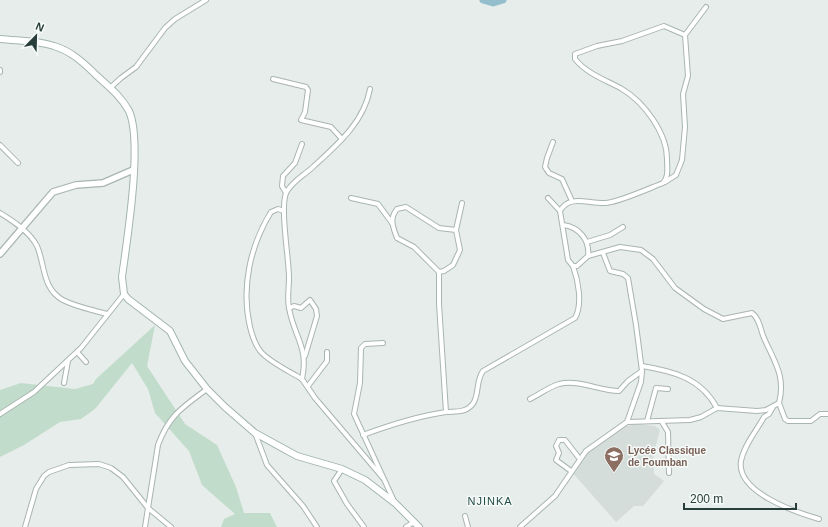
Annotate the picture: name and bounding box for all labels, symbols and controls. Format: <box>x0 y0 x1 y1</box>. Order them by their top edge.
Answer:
north arrow <box>16 16 56 56</box>
text: N <box>34 20 46 34</box>
school or university icon: Lycée Classique de Foumban <box>603 445 625 473</box>
place label: Lycée Classique de Foumban <box>628 445 706 468</box>
scale bar <box>684 485 796 511</box>
text: 200 m <box>690 492 723 506</box>
district label: NJINKA <box>467 495 513 507</box>

